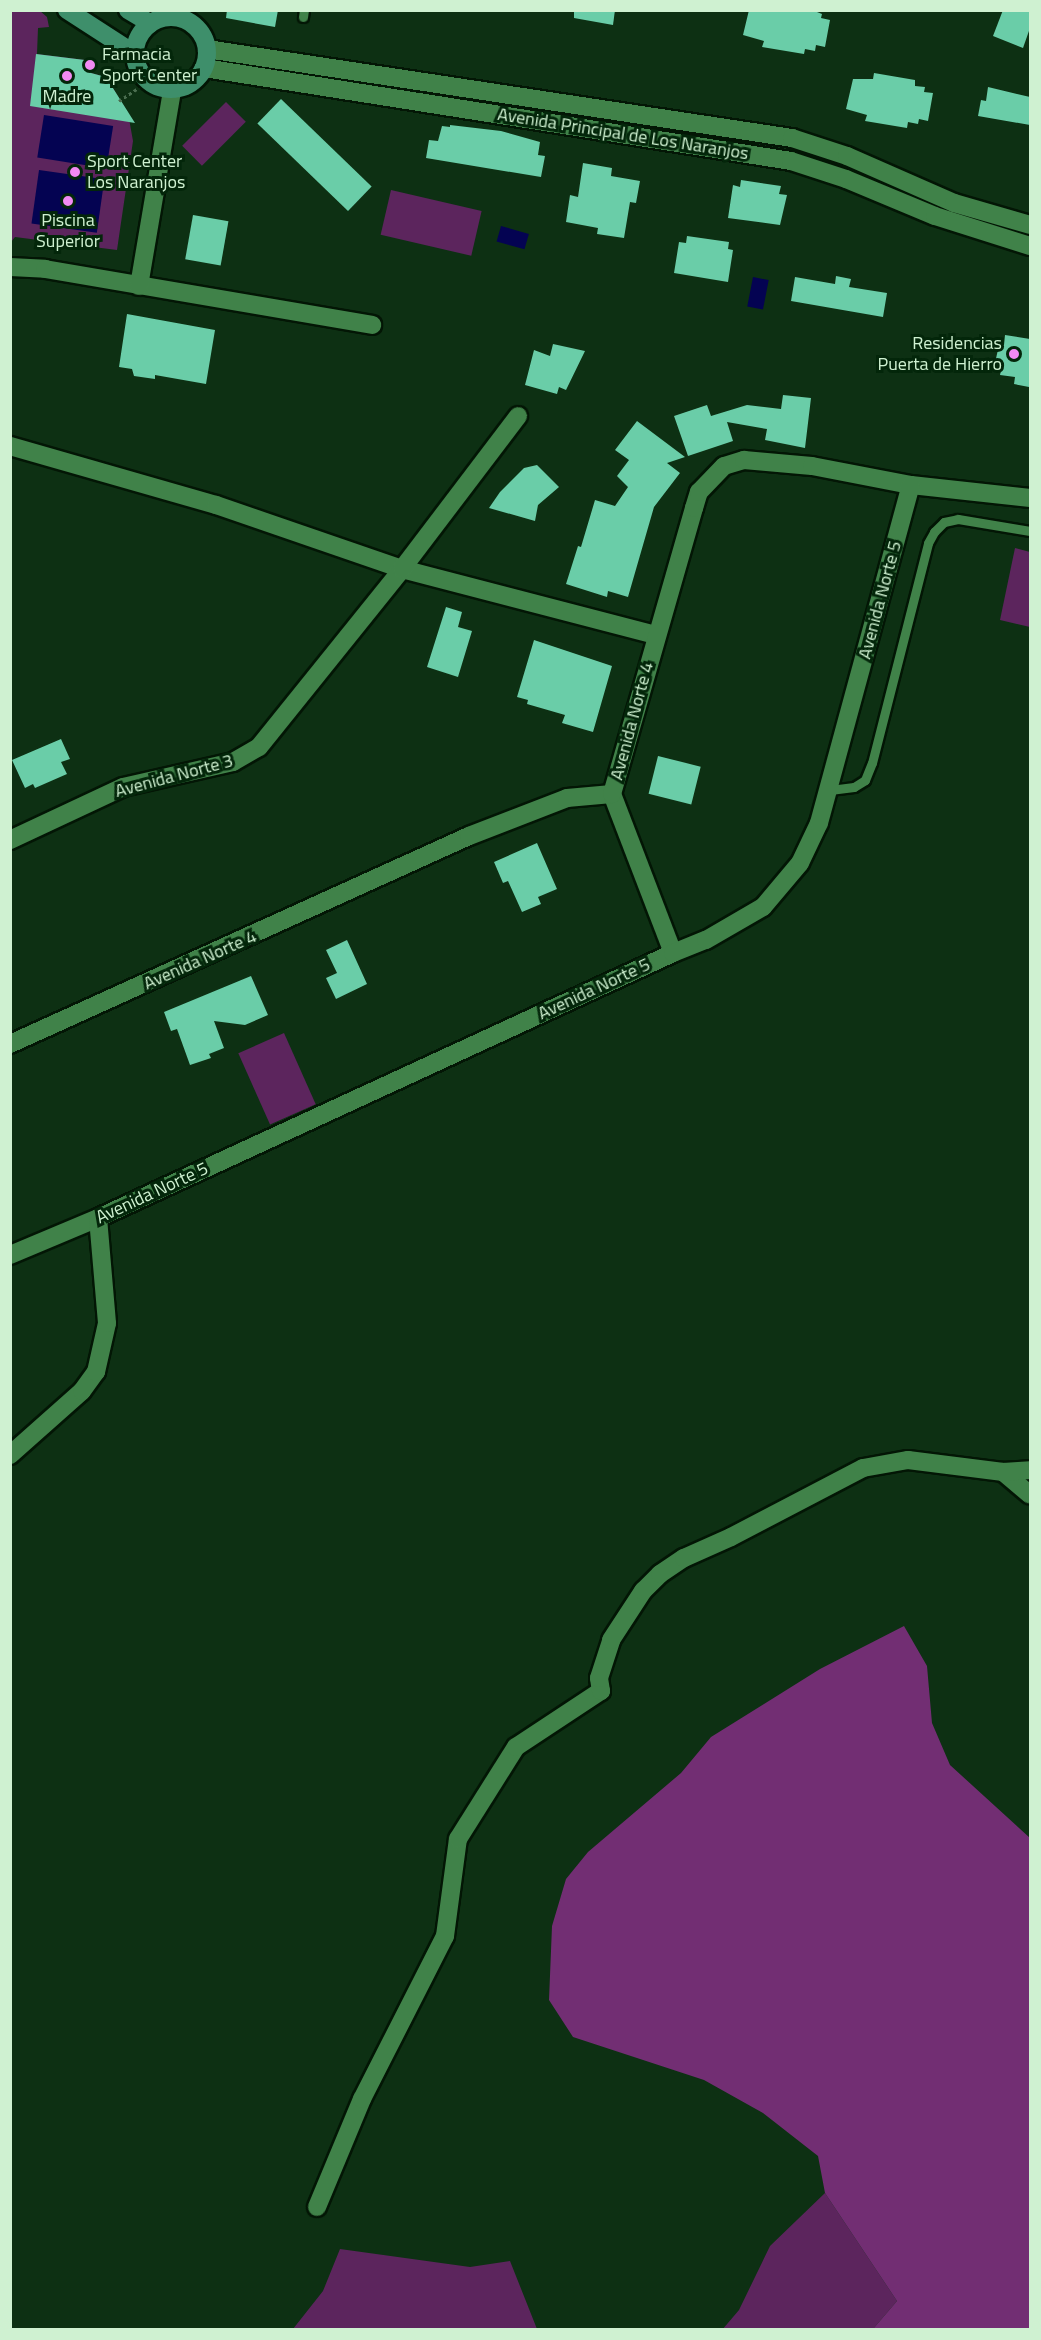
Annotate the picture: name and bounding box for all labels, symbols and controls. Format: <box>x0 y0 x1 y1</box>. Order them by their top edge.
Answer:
place label: Farmacia Sport Center <box>102 44 197 86</box>
marker: Farmacia Sport Center <box>83 58 97 72</box>
marker: Madre <box>60 69 74 83</box>
place label: Madre <box>43 85 91 107</box>
street label: Avenida Principal de Los Naranjos <box>496 103 750 165</box>
place label: Sport Center Los Naranjos <box>87 151 185 194</box>
marker: Sport Center Los Naranjos <box>68 165 82 179</box>
marker: Piscina Superior <box>61 194 75 208</box>
place label: Piscina Superior <box>36 210 100 252</box>
place label: Residencias Puerta de Hierro <box>878 333 1002 376</box>
marker: Residencias Puerta de Hierro <box>1007 347 1021 361</box>
street label: Avenida Norte 5 <box>854 539 906 661</box>
street label: Avenida Norte 4 <box>606 660 658 782</box>
street label: Avenida Norte 3 <box>113 750 235 802</box>
street label: Avenida Norte 4 <box>140 925 260 995</box>
street label: Avenida Norte 5 <box>534 954 654 1024</box>
street label: Avenida Norte 5 <box>92 1158 212 1228</box>

